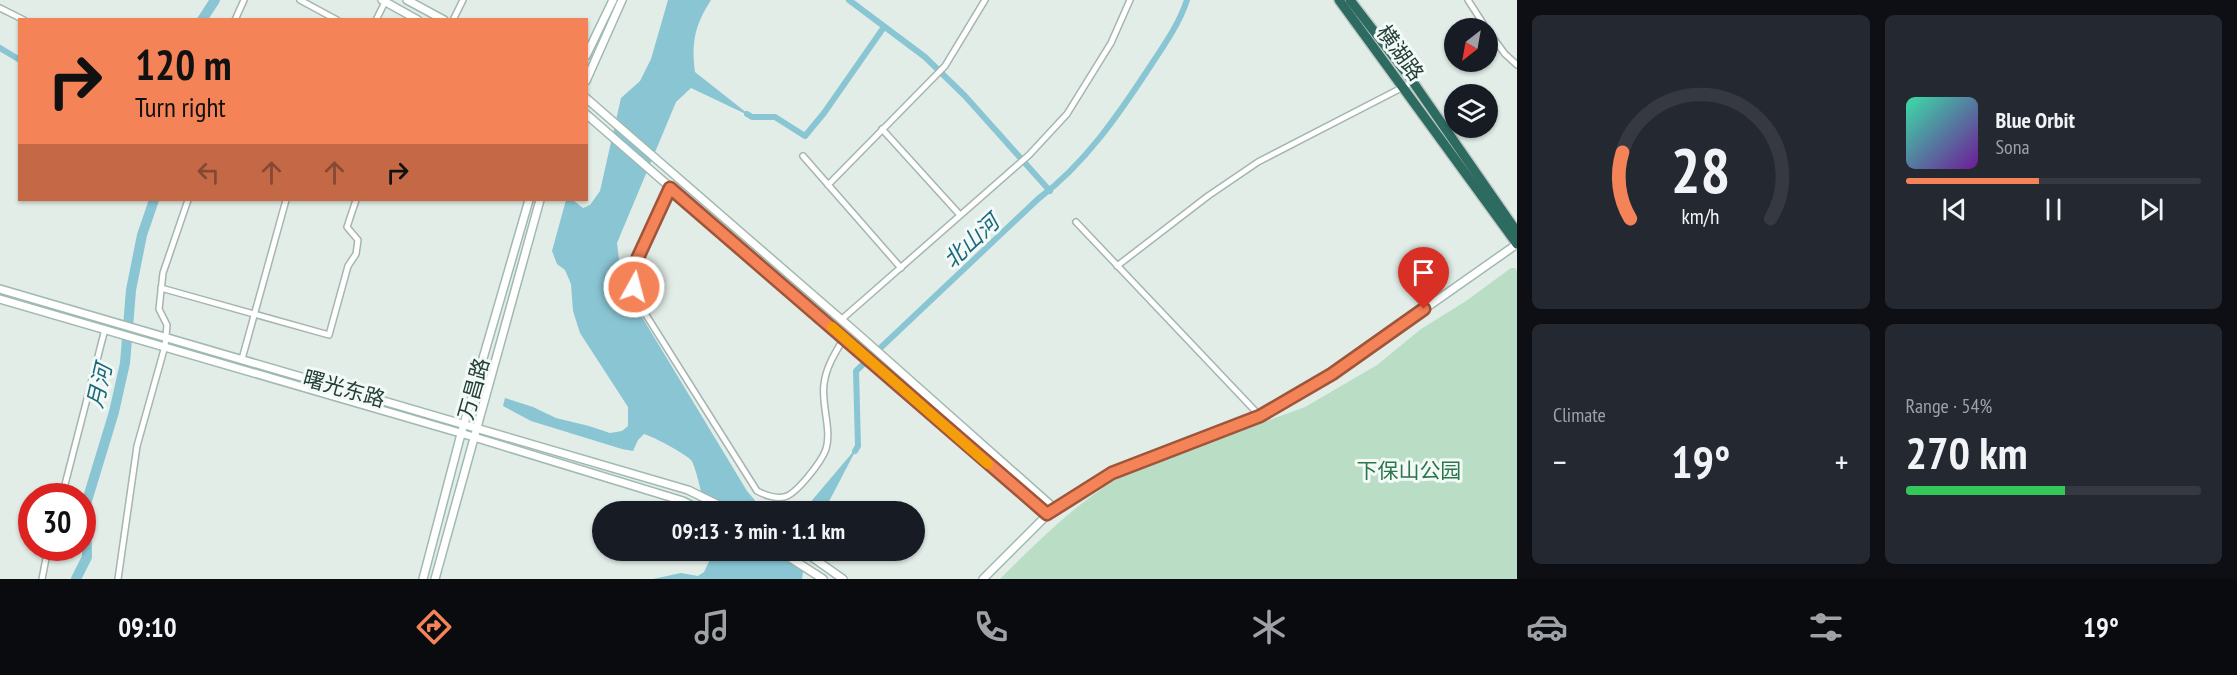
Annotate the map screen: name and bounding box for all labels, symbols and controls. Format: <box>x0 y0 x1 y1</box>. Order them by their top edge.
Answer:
north arrow <box>1444 18 1498 72</box>
map controls <box>1444 18 1498 138</box>
street label: 横湖路 <box>1371 19 1430 86</box>
text: 120 m <box>135 37 232 92</box>
icon: right <box>36 42 114 120</box>
button: layers <box>1444 84 1498 138</box>
text: Turn right <box>135 90 226 124</box>
text: Blue Orbit <box>1996 106 2075 134</box>
text: 28 <box>1671 129 1731 210</box>
text: Sona <box>1996 134 2029 160</box>
icon: left <box>192 156 225 189</box>
icon: ahead <box>255 156 288 189</box>
icon: ahead <box>318 156 351 189</box>
icon: right <box>381 156 414 189</box>
icon: previous <box>1938 193 1971 226</box>
icon: pause <box>2037 193 2070 226</box>
icon: next <box>2135 193 2168 226</box>
text: km/h <box>1682 202 1720 230</box>
water label: 北山河 <box>937 206 1008 274</box>
pin <box>1398 247 1449 309</box>
position arrow <box>602 255 666 319</box>
icon: arrive <box>1407 256 1440 289</box>
street label: 万昌路 <box>452 355 495 423</box>
water label: 月河 <box>80 358 118 411</box>
street label: 曙光东路 <box>300 364 388 413</box>
text: Range · 54% <box>1906 393 1992 419</box>
text: Climate <box>1553 402 1606 428</box>
text: 270 km <box>1906 423 2028 481</box>
text: 19° <box>1671 432 1730 490</box>
text: − <box>1553 440 1567 483</box>
text: + <box>1835 440 1849 483</box>
park label: 下保山公园 <box>1357 457 1462 484</box>
speed limit sign: 30 <box>18 483 96 561</box>
text: 09:13 · 3 min · 1.1 km <box>672 517 845 545</box>
icon: directions <box>413 606 455 648</box>
icon: music <box>691 606 733 648</box>
icon: phone <box>970 606 1012 648</box>
icon: climate <box>1248 606 1290 648</box>
icon: car <box>1526 606 1568 648</box>
icon: filters <box>1805 606 1847 648</box>
text: 09:10 <box>118 610 177 644</box>
text: 19° <box>2083 610 2119 644</box>

